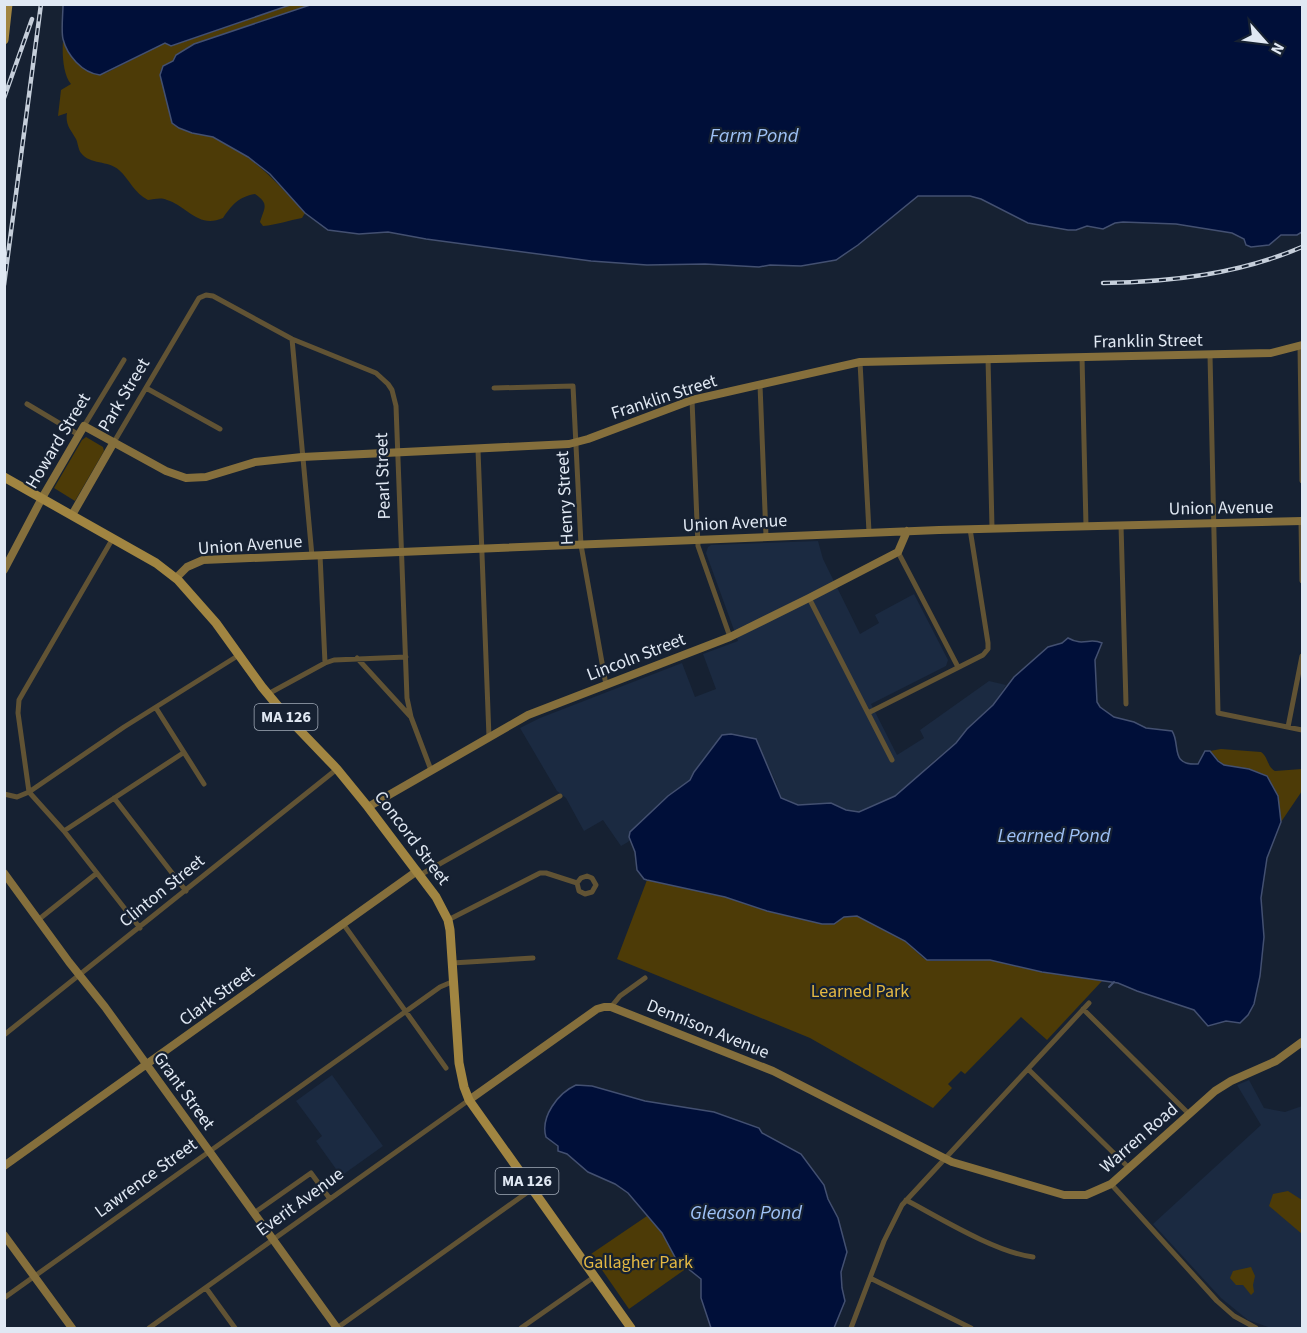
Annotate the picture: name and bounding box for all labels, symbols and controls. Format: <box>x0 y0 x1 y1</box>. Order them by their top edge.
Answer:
north arrow <box>1235 12 1295 72</box>
text: N <box>1265 39 1290 58</box>
water label: Farm Pond <box>710 122 800 150</box>
street label: Franklin Street <box>1093 328 1203 354</box>
street label: Park Street <box>92 353 156 437</box>
street label: Franklin Street <box>608 368 720 426</box>
street label: Howard Street <box>19 388 97 494</box>
street label: Pearl Street <box>369 432 397 520</box>
street label: Henry Street <box>550 450 580 546</box>
street label: Union Avenue <box>1169 495 1274 521</box>
street label: Union Avenue <box>682 508 788 538</box>
street label: Union Avenue <box>197 529 303 561</box>
street label: Lincoln Street <box>583 627 689 687</box>
road number: MA 126 <box>254 704 318 730</box>
street label: Concord Street <box>368 786 456 890</box>
water label: Learned Pond <box>997 822 1112 850</box>
street label: Clinton Street <box>114 849 210 933</box>
street label: Clark Street <box>174 960 260 1032</box>
park label: Learned Park <box>811 979 909 1004</box>
street label: Dennison Avenue <box>643 993 773 1065</box>
street label: Grant Street <box>147 1047 221 1135</box>
street label: Warren Road <box>1094 1097 1184 1179</box>
street label: Lawrence Street <box>90 1132 202 1224</box>
street label: Everit Avenue <box>251 1162 349 1242</box>
road number: MA 126 <box>496 1168 558 1194</box>
water label: Gleason Pond <box>690 1199 803 1227</box>
park label: Gallagher Park <box>583 1250 693 1275</box>

